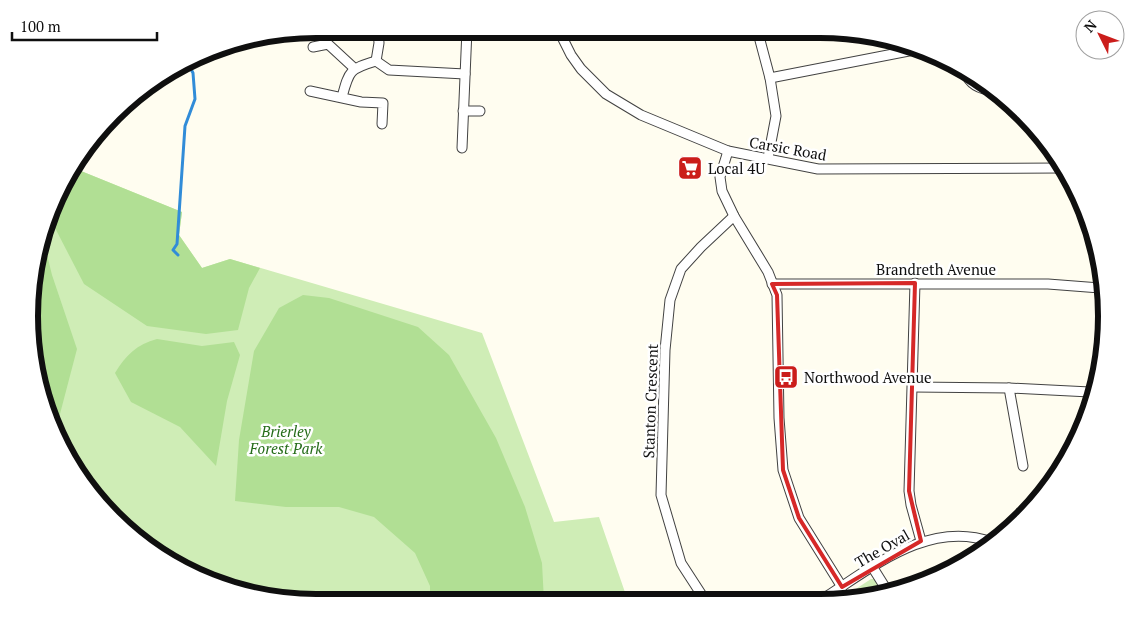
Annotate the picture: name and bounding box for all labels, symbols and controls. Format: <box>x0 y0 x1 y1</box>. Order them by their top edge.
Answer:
scale bar <box>12 10 158 42</box>
north arrow <box>1075 10 1125 60</box>
text: N <box>1079 15 1101 36</box>
text: 100 m <box>20 16 61 36</box>
street label: Carsic Road <box>748 131 828 165</box>
supermarket icon: Local 4U <box>677 155 703 181</box>
place label: Local 4U <box>708 158 765 178</box>
street label: Brandreth Avenue <box>876 259 996 279</box>
street label: Stanton Crescent <box>638 343 662 459</box>
bus stop icon: Northwood Avenue <box>773 364 799 390</box>
place label: Northwood Avenue <box>804 367 932 387</box>
park label: Brierley Forest Park <box>249 421 323 458</box>
street label: The Oval <box>851 524 913 572</box>

